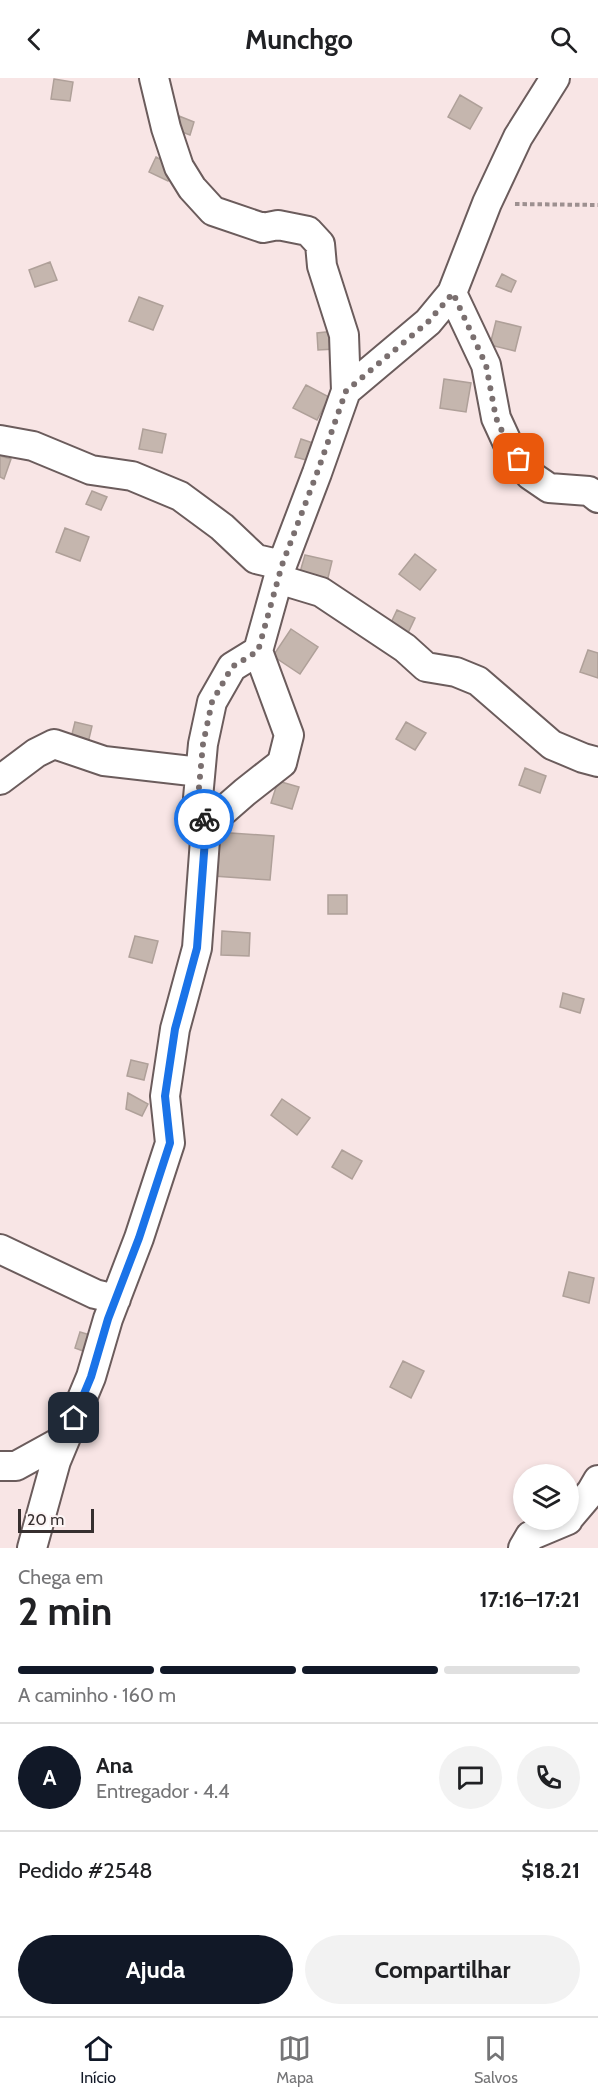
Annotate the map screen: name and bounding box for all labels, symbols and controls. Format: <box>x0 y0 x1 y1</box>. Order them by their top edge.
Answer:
icon: back <box>18 23 51 56</box>
text: Munchgo <box>245 23 353 56</box>
icon: search <box>547 23 580 56</box>
pin <box>493 433 544 484</box>
icon: bag <box>502 442 535 475</box>
courier <box>174 789 234 849</box>
icon: bike <box>188 803 221 836</box>
pin <box>48 1392 99 1443</box>
icon: home <box>57 1401 90 1434</box>
map controls <box>513 1464 579 1530</box>
button: layers <box>513 1464 579 1530</box>
scale bar <box>18 1506 94 1534</box>
text: 20 m <box>27 1510 64 1529</box>
text: Chega em <box>18 1565 103 1589</box>
text: 17:16–17:21 <box>479 1586 580 1613</box>
text: 2 min <box>18 1587 112 1635</box>
text: A caminho · 160 m <box>18 1683 176 1707</box>
button: chat <box>439 1746 502 1809</box>
button: phone <box>517 1746 580 1809</box>
text: Ana <box>96 1752 133 1779</box>
text: A <box>43 1764 56 1791</box>
text: Entregador · 4.4 <box>96 1779 230 1803</box>
text: Pedido #2548 <box>18 1857 153 1884</box>
text: $18.21 <box>521 1857 580 1884</box>
button: Ajuda <box>18 1935 293 2004</box>
button: Compartilhar <box>305 1935 580 2004</box>
tab: Início <box>80 2032 116 2087</box>
tab: Mapa <box>276 2032 314 2087</box>
tab: Salvos <box>474 2032 518 2087</box>

